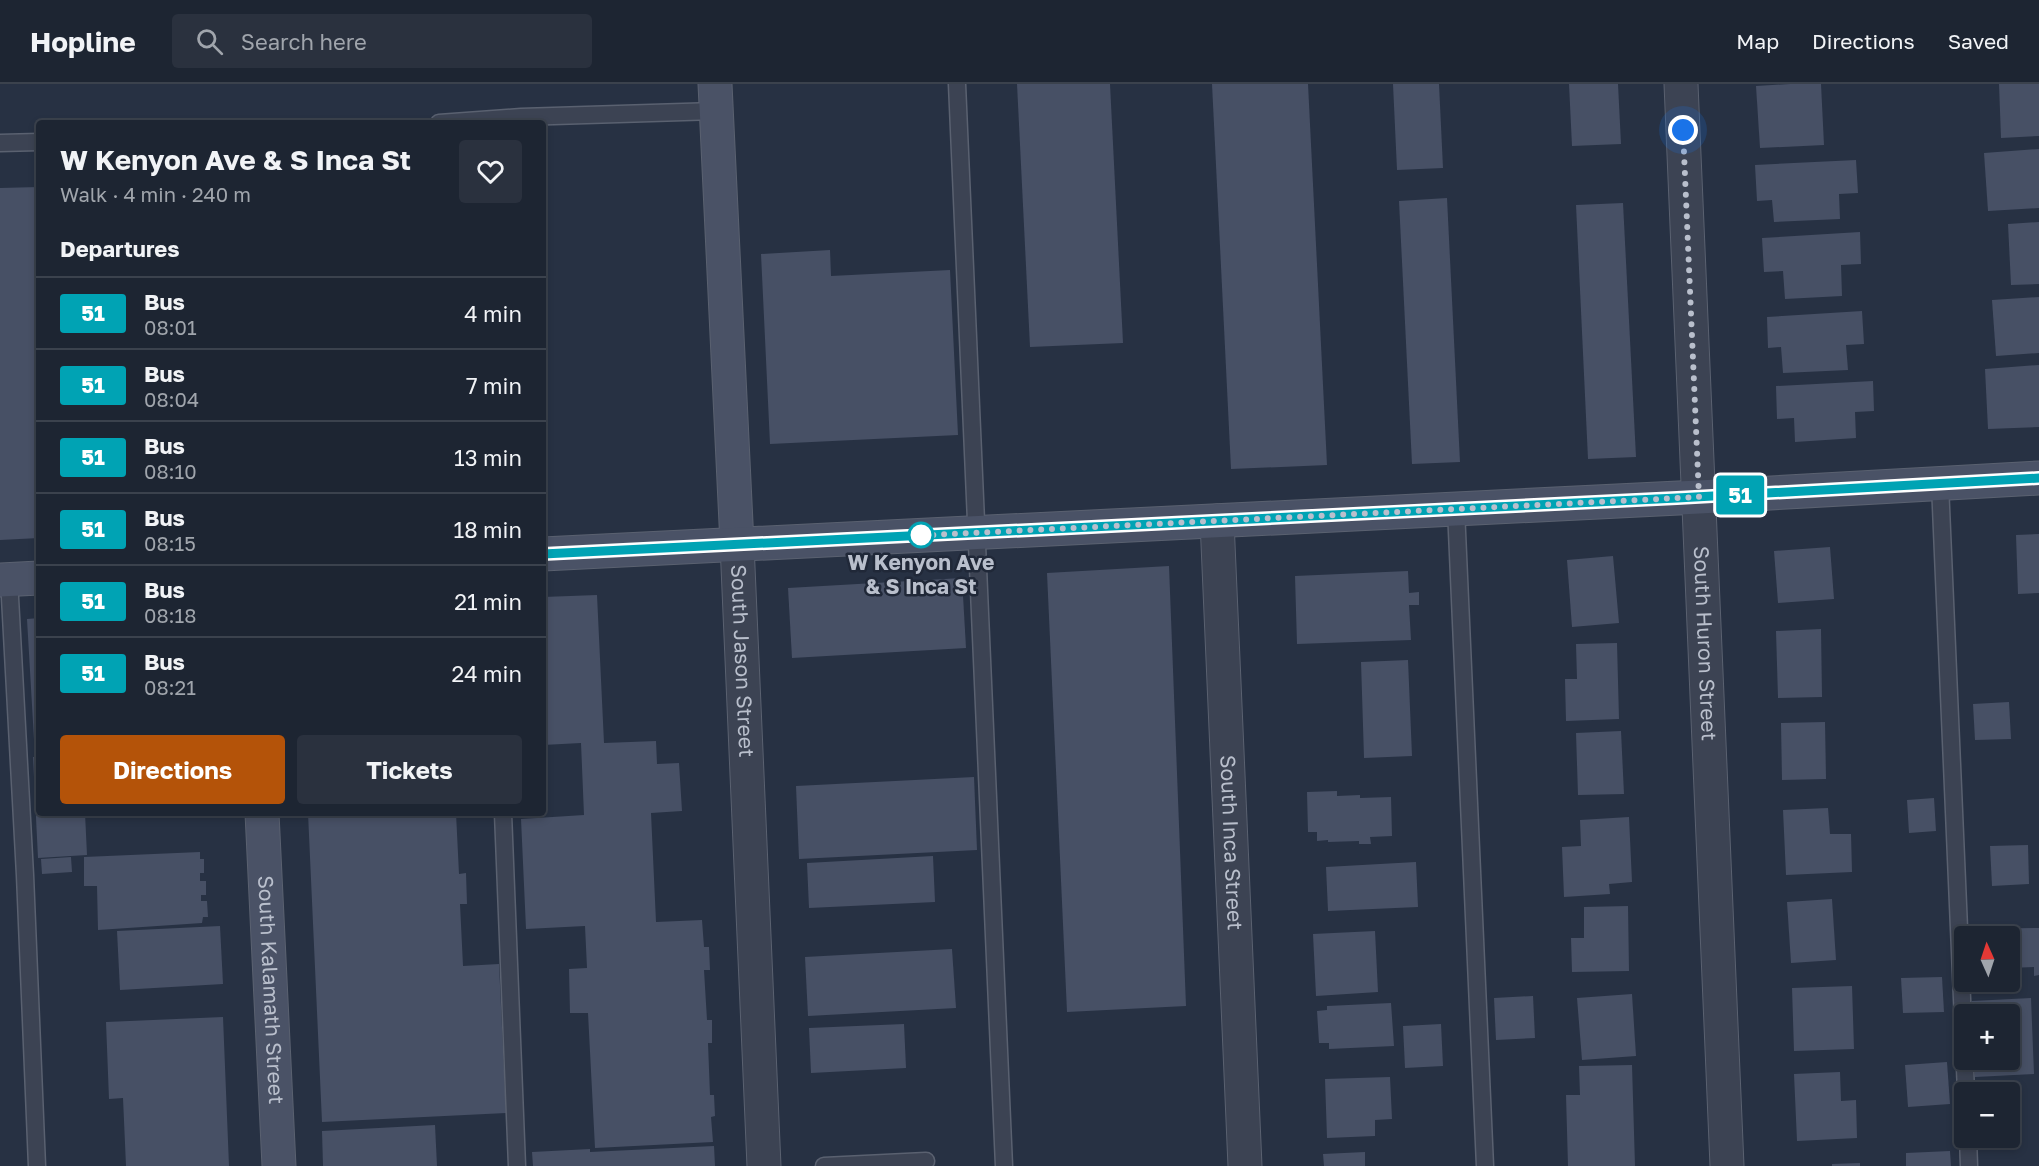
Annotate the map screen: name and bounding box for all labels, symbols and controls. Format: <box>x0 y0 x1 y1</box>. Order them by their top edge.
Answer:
search box <box>172 14 592 68</box>
text: Hopline <box>30 25 136 58</box>
icon: search <box>193 25 226 58</box>
text: Search here <box>241 28 367 55</box>
text: Map <box>1736 28 1779 54</box>
text: Directions <box>1812 28 1915 54</box>
text: Saved <box>1948 28 2009 54</box>
your location <box>1668 115 1698 145</box>
button: heart <box>459 140 522 203</box>
text: W Kenyon Ave & S Inca St <box>60 143 411 176</box>
text: Walk · 4 min · 240 m <box>60 182 251 206</box>
text: Departures <box>60 235 179 262</box>
text: Bus <box>144 288 185 315</box>
text: 51 <box>81 300 105 326</box>
text: 4 min <box>464 300 522 327</box>
text: 08:01 <box>144 315 197 339</box>
text: Bus <box>144 360 185 387</box>
text: 51 <box>81 372 105 398</box>
text: 7 min <box>466 372 522 399</box>
text: 08:04 <box>144 387 199 411</box>
text: Bus <box>144 432 185 459</box>
text: 51 <box>81 444 105 470</box>
text: 13 min <box>454 444 522 471</box>
text: 08:10 <box>144 459 197 483</box>
line badge: 51 <box>1713 476 1767 514</box>
text: 51 <box>1728 482 1752 508</box>
text: Bus <box>144 504 185 531</box>
text: 51 <box>81 516 105 542</box>
text: 18 min <box>454 516 522 543</box>
marker: W Kenyon Ave & S Inca St <box>908 522 934 548</box>
text: 08:15 <box>144 531 196 555</box>
street label: South Huron Street <box>1689 545 1723 741</box>
place label: W Kenyon Ave & S Inca St <box>848 549 994 599</box>
street label: South Jason Street <box>726 564 760 758</box>
text: Bus <box>144 576 185 603</box>
text: 51 <box>81 588 105 614</box>
text: 21 min <box>454 588 522 615</box>
text: 08:18 <box>144 603 197 627</box>
text: Bus <box>144 648 185 675</box>
text: 51 <box>81 660 105 686</box>
text: 24 min <box>451 660 522 687</box>
text: 08:21 <box>144 675 196 699</box>
button: Directions <box>60 735 285 804</box>
button: Tickets <box>297 735 522 804</box>
street label: South Inca Street <box>1215 754 1249 931</box>
street label: South Kalamath Street <box>253 875 290 1105</box>
north arrow <box>1954 926 2020 992</box>
map controls <box>1954 926 2020 1148</box>
button: + <box>1954 1004 2020 1070</box>
button: − <box>1954 1082 2020 1148</box>

